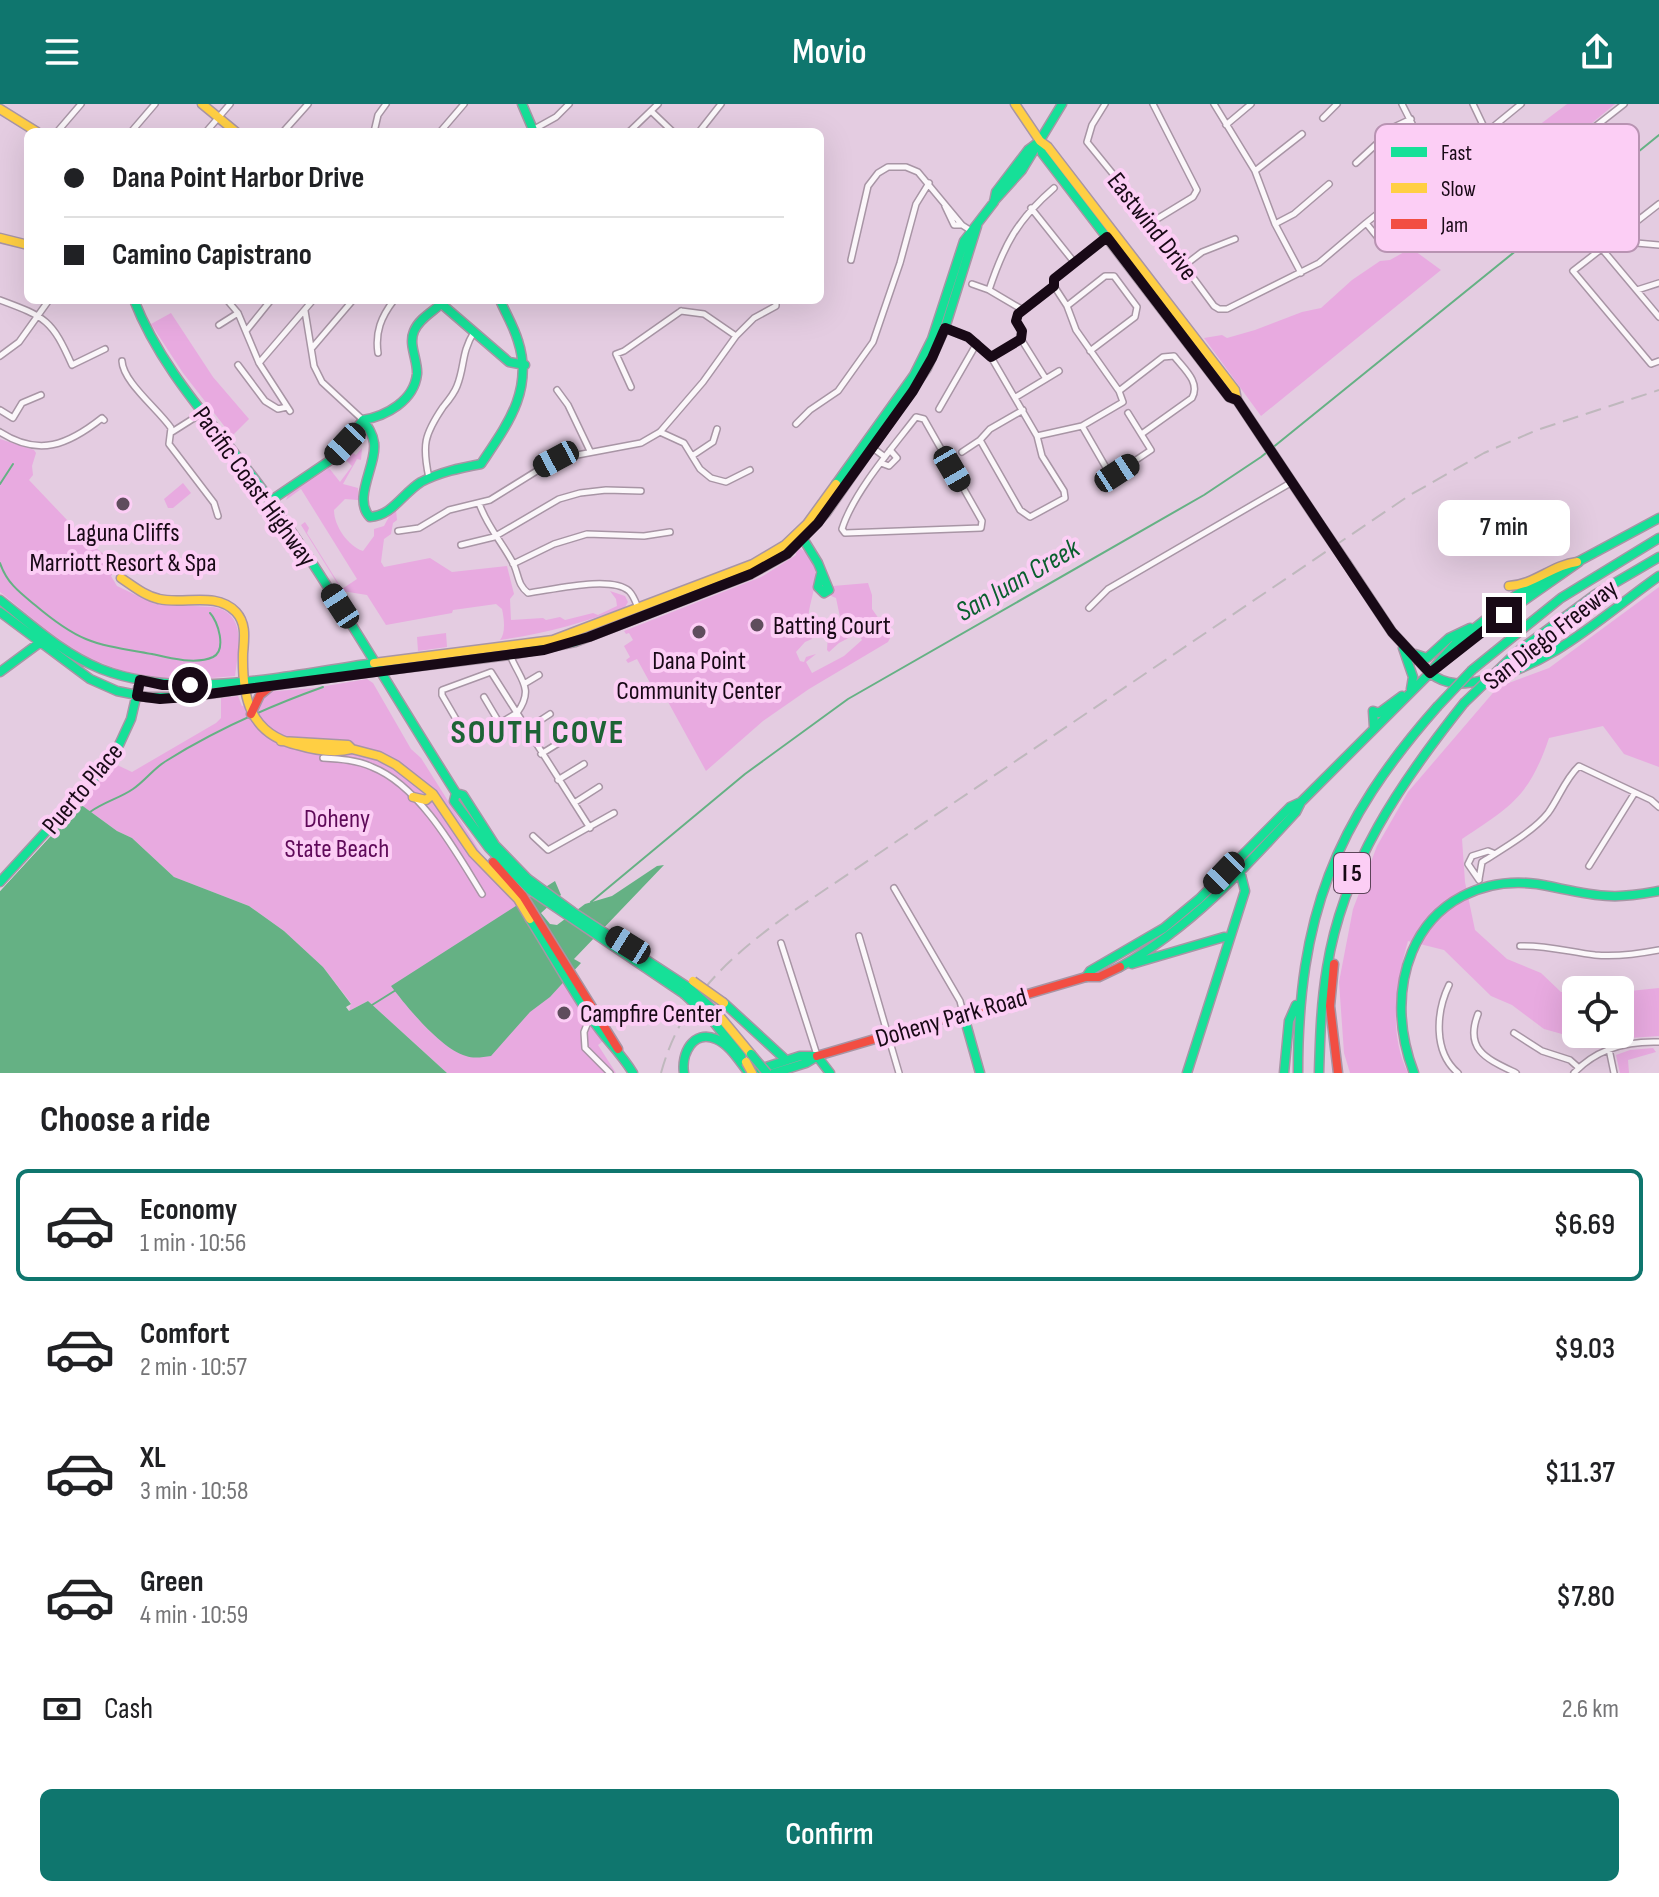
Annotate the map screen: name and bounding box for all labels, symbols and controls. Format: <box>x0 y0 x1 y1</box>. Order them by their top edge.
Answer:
icon: menu <box>40 30 84 74</box>
icon: share <box>1575 30 1619 74</box>
text: Movio <box>792 31 867 74</box>
legend <box>1375 124 1639 252</box>
text: Fast <box>1441 140 1472 167</box>
text: Dana Point Harbor Drive <box>112 160 364 196</box>
street label: Eastwind Drive <box>1100 167 1204 287</box>
text: Slow <box>1441 176 1476 203</box>
text: Jam <box>1440 212 1468 239</box>
text: Camino Capistrano <box>112 237 312 273</box>
street label: Pacific Coast Highway <box>185 401 322 573</box>
car <box>320 418 370 470</box>
car <box>529 437 583 481</box>
car <box>930 442 974 496</box>
car <box>1090 450 1144 496</box>
marker: Laguna Cliffs Marriott Resort & Spa <box>114 495 132 513</box>
callout: 7 min <box>1438 499 1570 555</box>
text: 7 min <box>1480 512 1528 543</box>
place label: Laguna Cliffs Marriott Resort & Spa <box>29 518 217 579</box>
water label: San Juan Creek <box>950 531 1087 629</box>
street label: San Diego Freeway <box>1478 573 1624 697</box>
car <box>317 579 363 633</box>
route end <box>1486 597 1522 633</box>
place label: Batting Court <box>773 611 891 642</box>
marker: Batting Court <box>748 616 766 634</box>
marker: Dana Point Community Center <box>690 623 708 641</box>
place label: Dana Point Community Center <box>616 646 782 707</box>
route start <box>172 667 208 703</box>
district label: SOUTH COVE <box>451 712 625 753</box>
street label: Puerto Place <box>36 737 130 841</box>
park label: Doheny State Beach <box>285 804 389 865</box>
car <box>1199 847 1249 899</box>
road number: I 5 <box>1334 853 1370 893</box>
car <box>601 922 655 968</box>
map controls <box>1562 976 1634 1048</box>
button: locate <box>1562 976 1634 1048</box>
street label: Doheny Park Road <box>872 982 1031 1055</box>
place label: Campfire Center <box>580 999 723 1030</box>
marker: Campfire Center <box>555 1004 573 1022</box>
text: Choose a ride <box>40 1099 211 1142</box>
icon: car <box>44 1189 116 1261</box>
text: Economy <box>140 1192 237 1228</box>
text: $6.69 <box>1554 1207 1615 1243</box>
text: 1 min · 10:56 <box>140 1228 246 1259</box>
icon: car <box>44 1313 116 1385</box>
text: Comfort <box>140 1316 230 1352</box>
text: $9.03 <box>1554 1331 1615 1367</box>
text: 2 min · 10:57 <box>140 1352 247 1383</box>
icon: car <box>44 1437 116 1509</box>
text: XL <box>140 1440 166 1476</box>
text: $11.37 <box>1545 1455 1615 1491</box>
text: 3 min · 10:58 <box>140 1476 248 1507</box>
icon: car <box>44 1561 116 1633</box>
text: Green <box>140 1564 204 1600</box>
text: $7.80 <box>1556 1579 1615 1615</box>
text: 4 min · 10:59 <box>140 1600 248 1631</box>
icon: cash <box>40 1687 84 1731</box>
text: Cash <box>104 1691 153 1727</box>
text: 2.6 km <box>1562 1694 1619 1725</box>
button: Confirm <box>40 1789 1619 1881</box>

